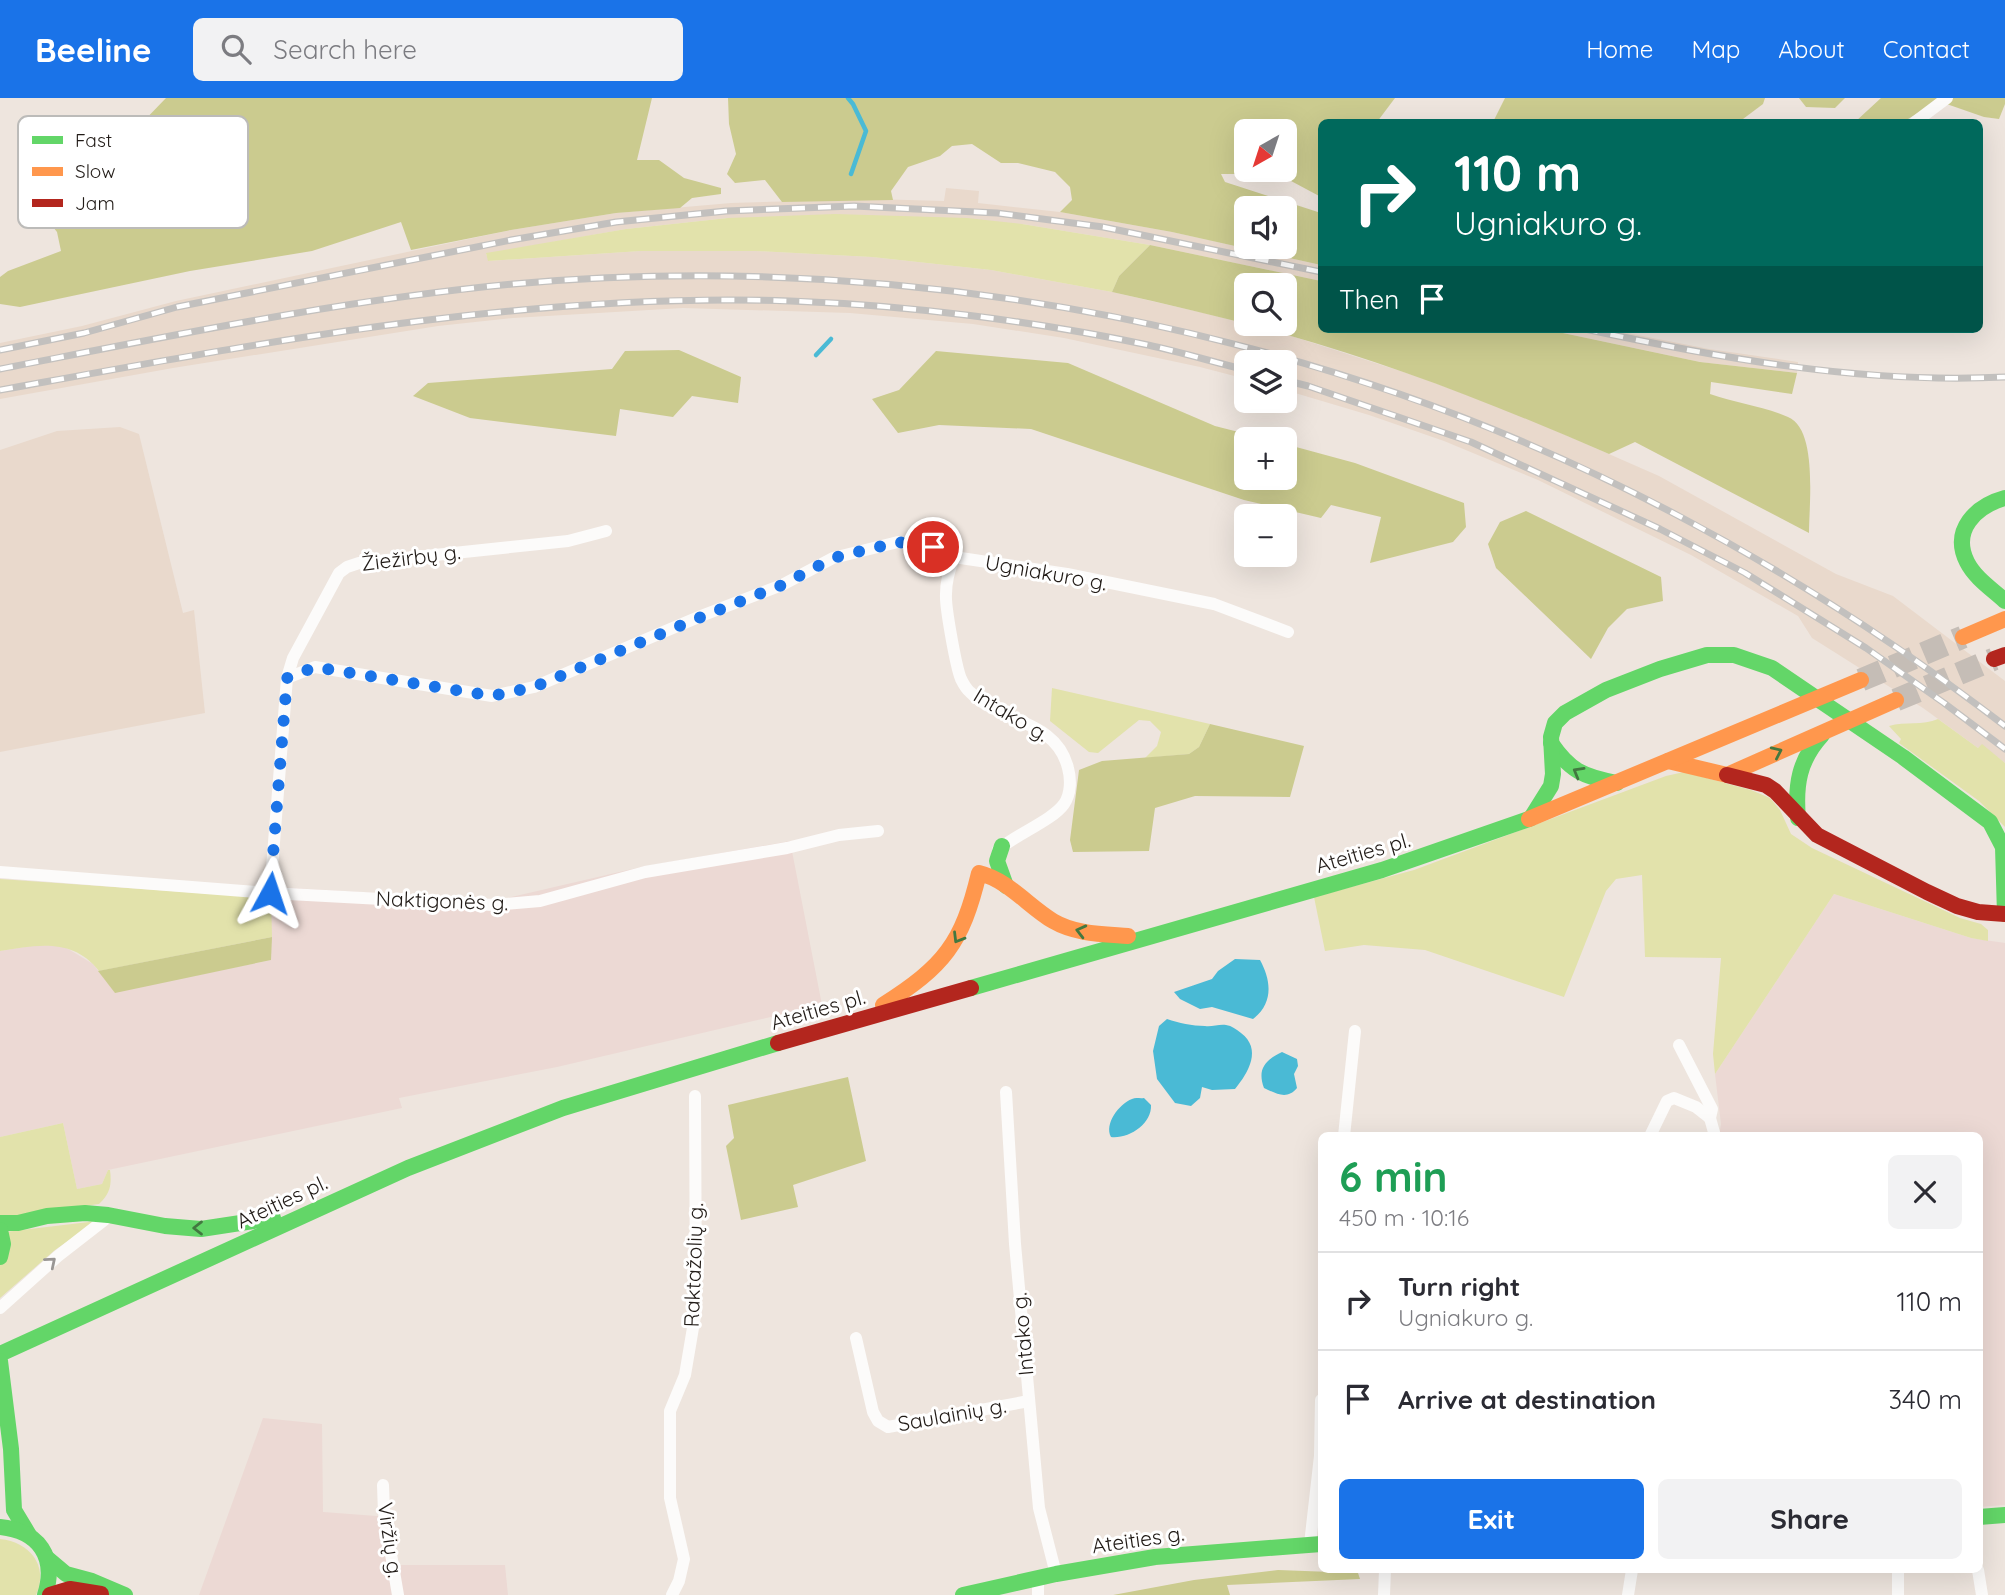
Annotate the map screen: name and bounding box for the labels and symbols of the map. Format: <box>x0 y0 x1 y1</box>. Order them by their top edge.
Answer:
legend <box>18 116 248 228</box>
north arrow <box>1234 119 1297 182</box>
text: Fast <box>75 128 112 152</box>
text: Slow <box>75 159 116 183</box>
text: Jam <box>75 191 115 215</box>
pin <box>903 517 963 577</box>
street label: Žiežirbų g. <box>360 538 462 576</box>
street label: Ugniakuro g. <box>983 548 1109 596</box>
street label: Intako g. <box>969 682 1054 747</box>
one-way arrow <box>1770 746 1783 760</box>
one-way arrow <box>1573 767 1586 780</box>
street label: Ateities pl. <box>1312 826 1413 878</box>
position arrow <box>233 856 307 930</box>
street label: Naktigonės g. <box>375 885 509 915</box>
one-way arrow <box>1075 925 1087 939</box>
one-way arrow <box>954 930 967 943</box>
street label: Ateities pl. <box>767 983 868 1035</box>
street label: Ateities pl. <box>232 1169 331 1233</box>
street label: Raktažolių g. <box>678 1202 708 1328</box>
one-way arrow <box>193 1220 203 1236</box>
one-way arrow <box>42 1258 55 1270</box>
street label: Intako g. <box>1005 1291 1039 1377</box>
street label: Saulainių g. <box>896 1392 1008 1436</box>
street label: Viržių g. <box>373 1501 409 1579</box>
street label: Ateities g. <box>1090 1520 1186 1558</box>

